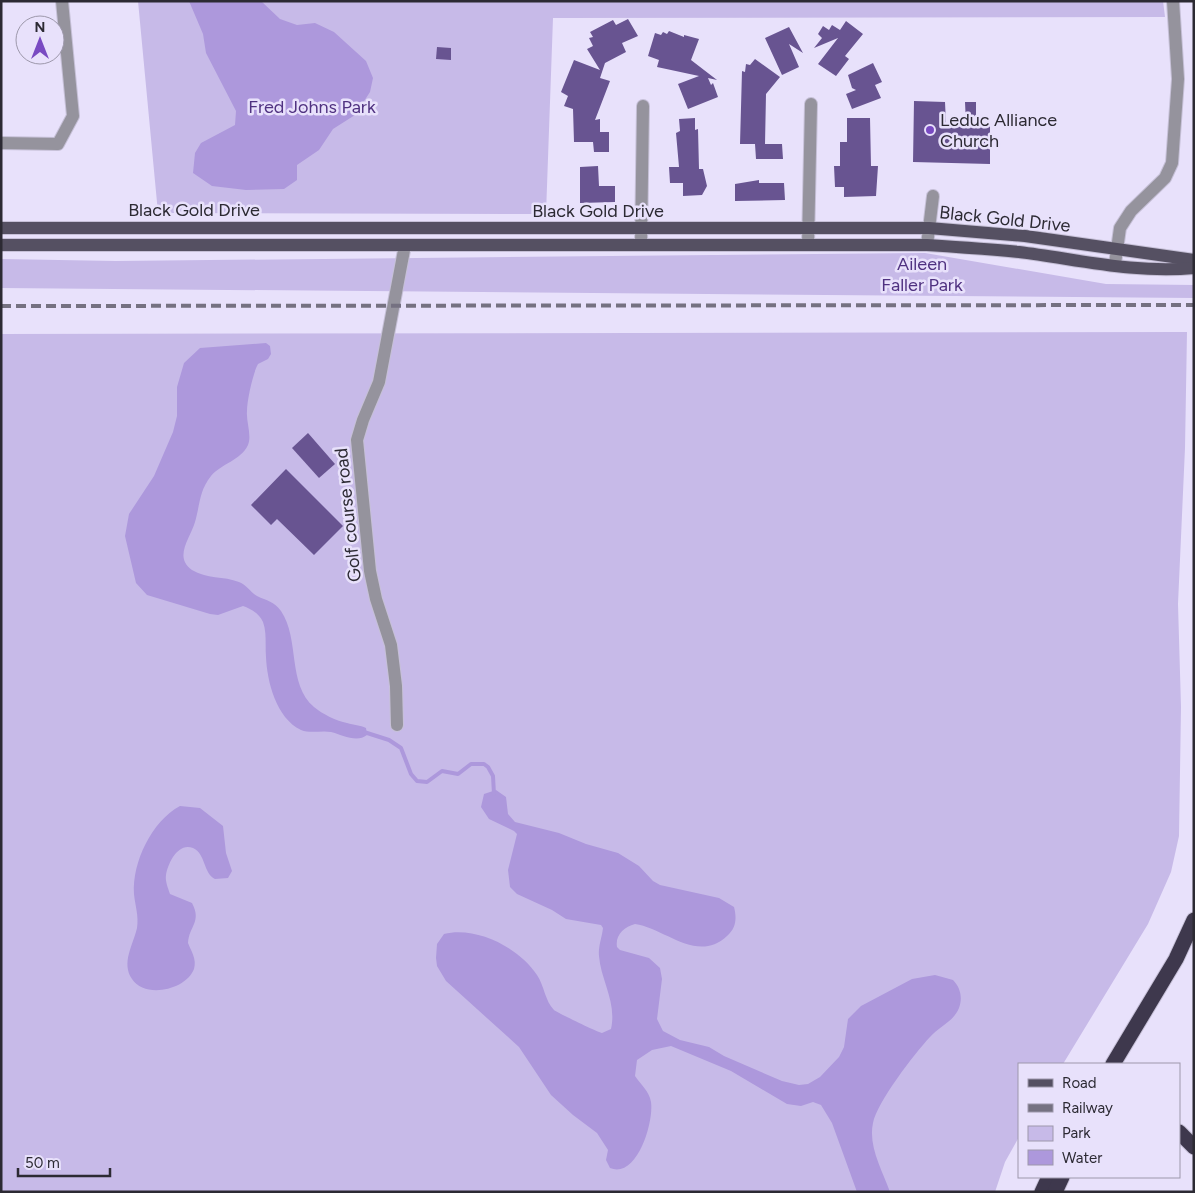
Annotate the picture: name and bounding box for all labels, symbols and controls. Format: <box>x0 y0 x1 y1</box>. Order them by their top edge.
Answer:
north arrow <box>15 15 65 65</box>
text: N <box>35 19 45 36</box>
park label: Fred Johns Park <box>248 96 376 118</box>
place label: Leduc Alliance Church <box>940 109 1057 152</box>
marker: Leduc Alliance Church <box>924 124 936 136</box>
street label: Black Gold Drive <box>128 199 260 221</box>
street label: Black Gold Drive <box>532 200 664 222</box>
street label: Black Gold Drive <box>938 201 1072 237</box>
park label: Aileen Faller Park <box>881 253 963 296</box>
street label: Golf course road <box>330 447 366 583</box>
legend <box>1018 1063 1180 1178</box>
text: Road <box>1062 1074 1097 1092</box>
text: Railway <box>1062 1099 1113 1117</box>
text: Park <box>1062 1124 1091 1142</box>
scale bar <box>18 1146 110 1178</box>
text: Water <box>1062 1149 1102 1167</box>
text: 50 m <box>25 1154 60 1172</box>

